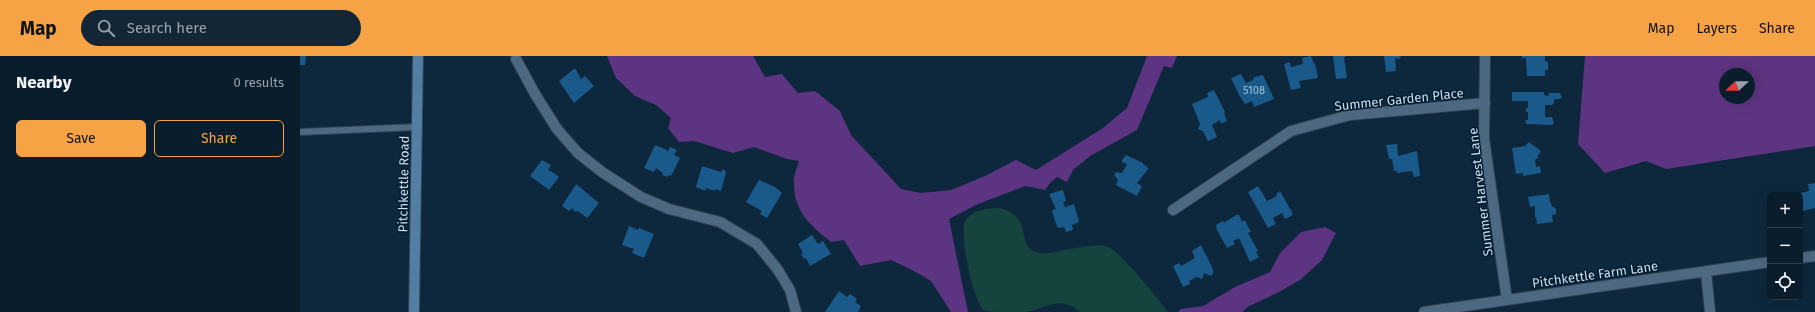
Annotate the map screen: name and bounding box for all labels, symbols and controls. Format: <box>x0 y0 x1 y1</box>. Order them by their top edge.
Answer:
search box <box>81 10 361 46</box>
text: Map <box>20 17 57 40</box>
icon: search <box>95 17 117 39</box>
text: Search here <box>127 19 207 37</box>
text: Map <box>1648 20 1674 37</box>
text: Layers <box>1696 20 1737 37</box>
text: Share <box>1759 20 1795 37</box>
north arrow <box>1719 68 1755 104</box>
text: Nearby <box>16 72 71 93</box>
text: 0 results <box>233 75 284 90</box>
house number: 5108 <box>1243 84 1265 97</box>
street label: Summer Garden Place <box>1334 85 1464 114</box>
button: Save <box>16 120 146 157</box>
button: Share <box>154 120 284 157</box>
street label: Summer Harvest Lane <box>1465 127 1496 257</box>
street label: Pitchkettle Road <box>395 136 412 232</box>
map controls <box>1767 192 1803 300</box>
button: + <box>1767 192 1803 228</box>
button: − <box>1767 228 1803 264</box>
street label: Pitchkettle Farm Lane <box>1531 258 1659 291</box>
button: locate <box>1767 264 1803 300</box>

